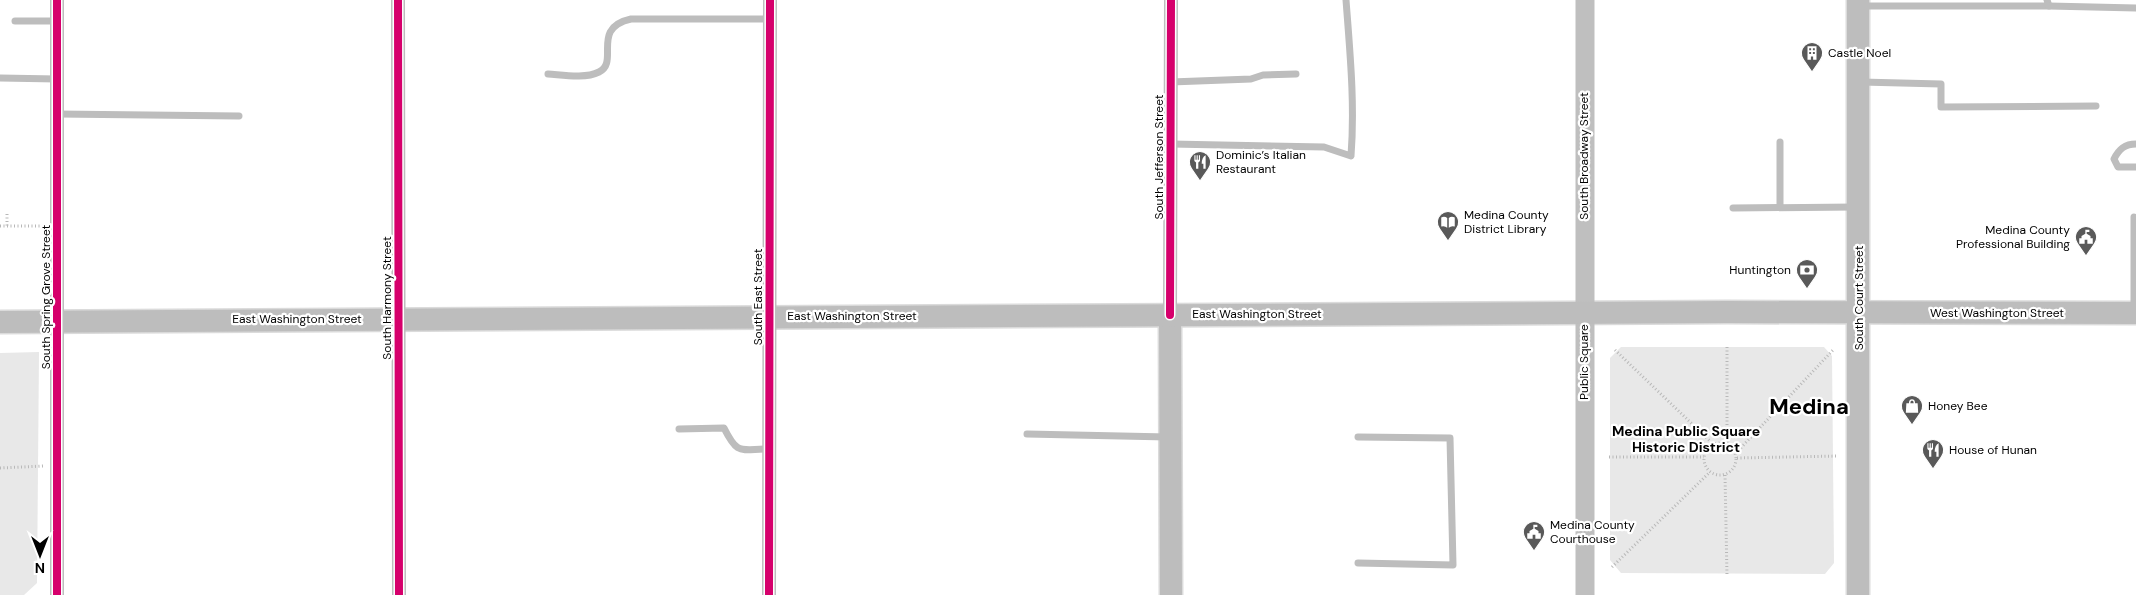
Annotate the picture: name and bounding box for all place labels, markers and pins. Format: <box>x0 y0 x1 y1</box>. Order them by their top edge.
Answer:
building icon: Castle Noel <box>1800 41 1824 72</box>
place label: Castle Noel <box>1828 45 1891 61</box>
place label: Dominic’s Italian Restaurant <box>1216 147 1306 177</box>
restaurant icon: Dominic’s Italian Restaurant <box>1188 150 1212 181</box>
place label: Medina County District Library <box>1464 207 1549 237</box>
library icon: Medina County District Library <box>1436 210 1460 241</box>
place label: Medina County Professional Building <box>1956 222 2070 252</box>
public building icon: Medina County Professional Building <box>2074 225 2098 256</box>
bank icon: Huntington <box>1795 258 1819 289</box>
place label: Huntington <box>1729 262 1791 278</box>
shop icon: Honey Bee <box>1900 394 1924 425</box>
place label: Honey Bee <box>1928 398 1988 414</box>
restaurant icon: House of Hunan <box>1921 438 1945 469</box>
place label: House of Hunan <box>1949 442 2037 458</box>
place label: Medina County Courthouse <box>1550 517 1635 547</box>
public building icon: Medina County Courthouse <box>1522 520 1546 551</box>

